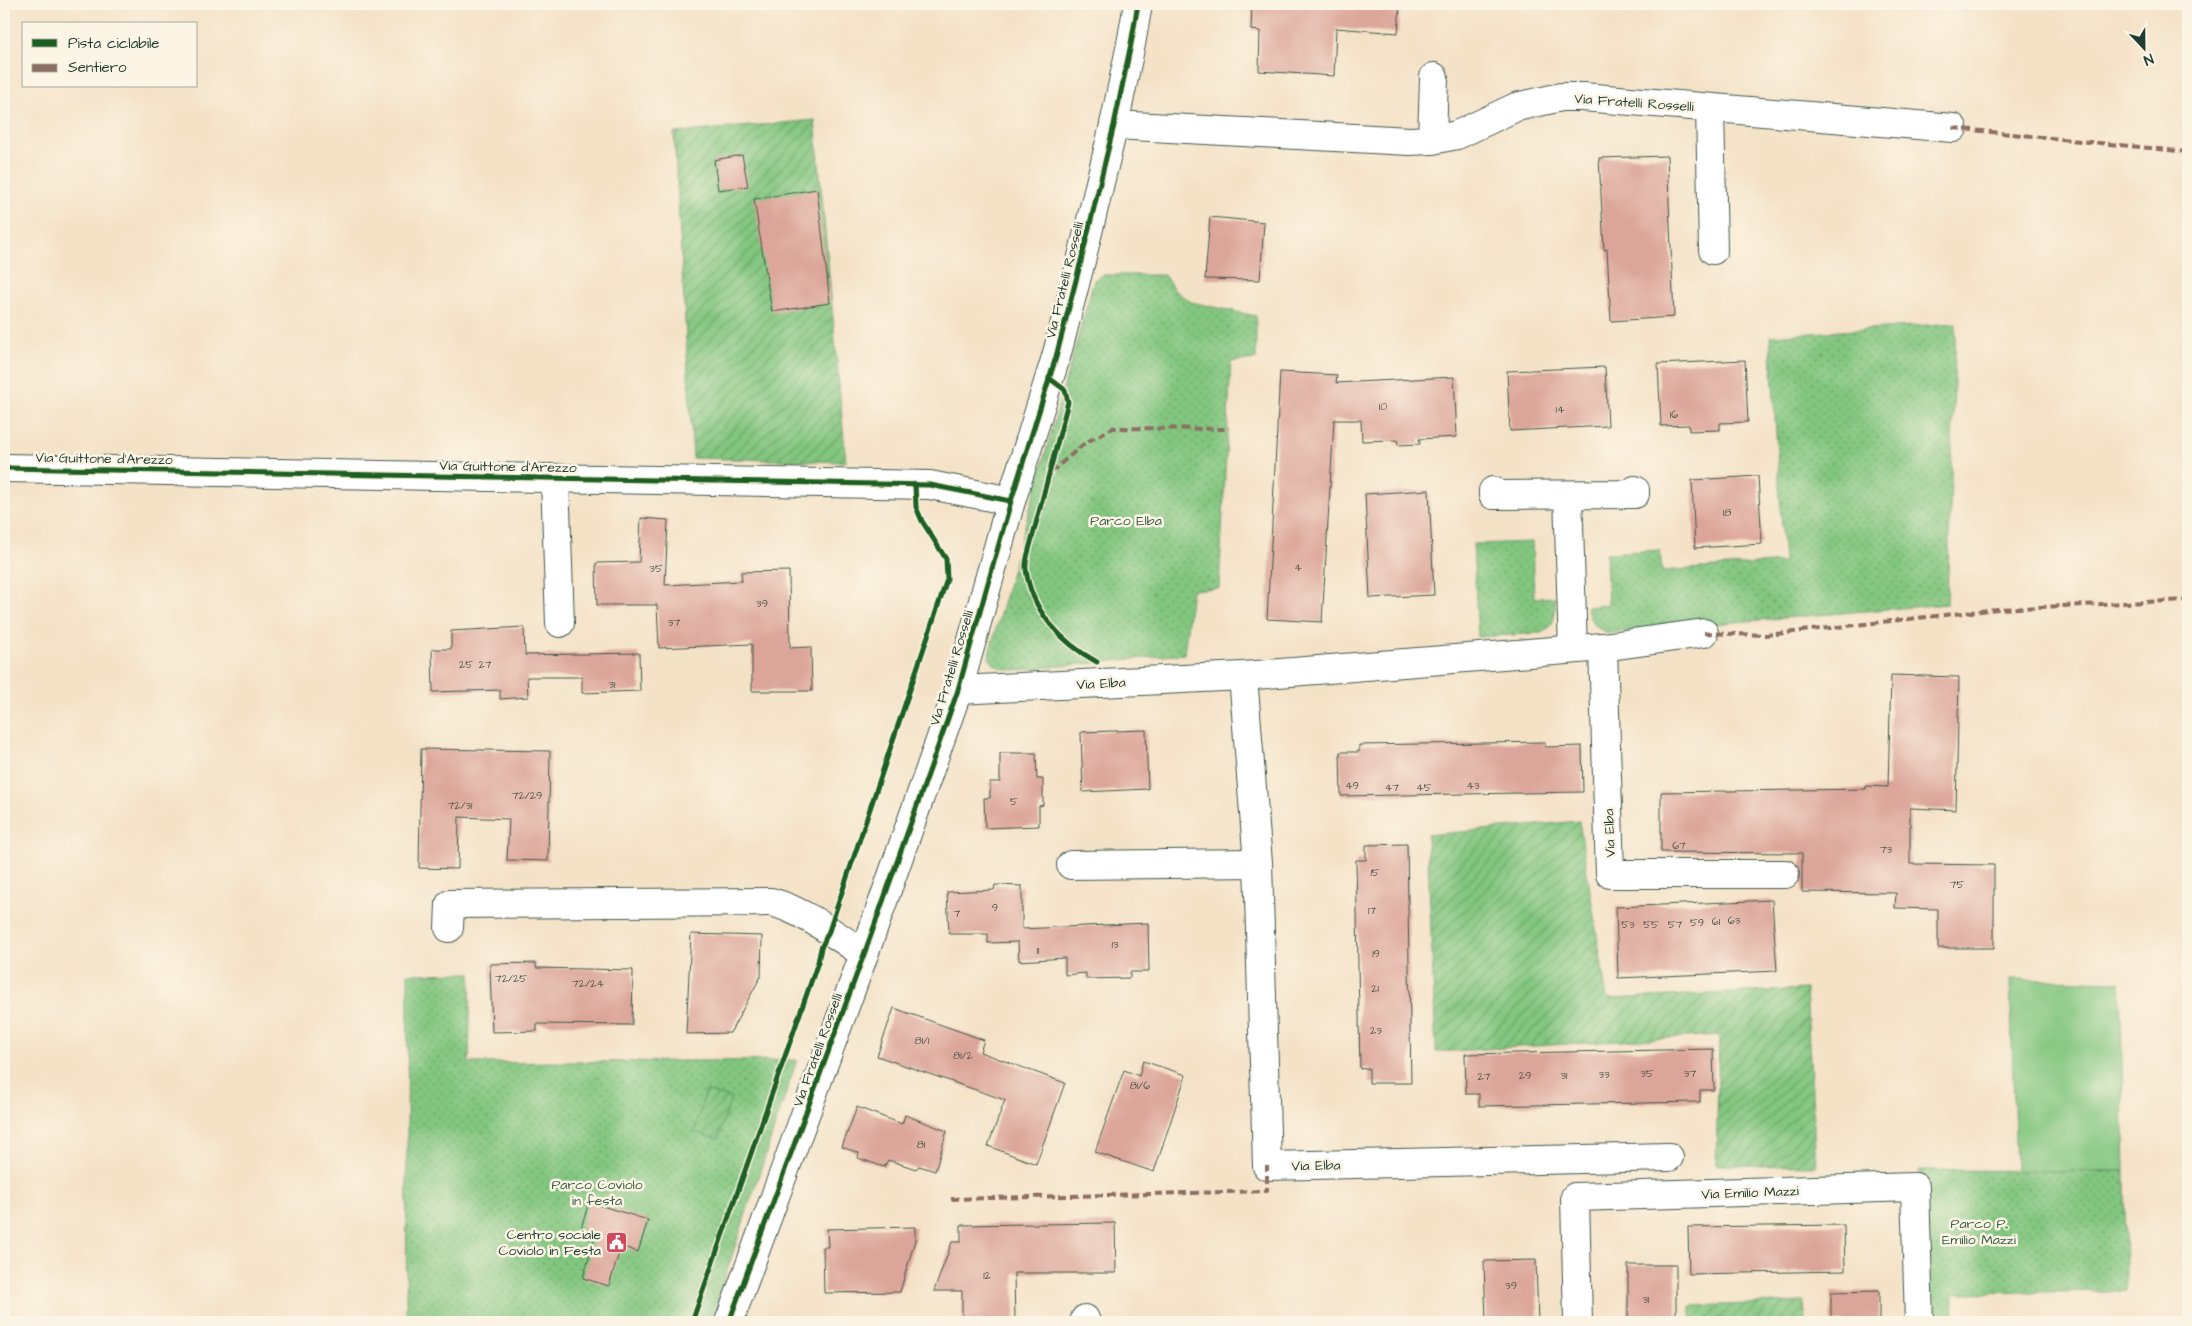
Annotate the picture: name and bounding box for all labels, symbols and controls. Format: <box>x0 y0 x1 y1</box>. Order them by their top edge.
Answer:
legend <box>22 22 198 88</box>
north arrow <box>2120 22 2170 72</box>
text: Pista ciclabile <box>68 33 159 54</box>
text: N <box>2140 48 2156 70</box>
text: Sentiero <box>68 57 127 78</box>
street label: Via Fratelli Rosselli <box>1574 89 1694 117</box>
street label: Via Fratelli Rosselli <box>1041 220 1089 341</box>
house number: 10 <box>1379 399 1387 414</box>
house number: 14 <box>1556 402 1565 417</box>
house number: 16 <box>1670 407 1678 422</box>
street label: Via Guittone d'Arezzo <box>35 448 173 470</box>
street label: Via Guittone d'Arezzo <box>439 456 577 478</box>
house number: 18 <box>1723 505 1731 520</box>
park label: Parco Elba <box>1090 511 1162 531</box>
house number: 4 <box>1294 560 1302 575</box>
house number: 35 <box>649 561 663 576</box>
house number: 39 <box>756 596 768 611</box>
street label: Via Fratelli Rosselli <box>925 608 979 728</box>
house number: 37 <box>668 615 680 630</box>
house number: 25 <box>459 657 473 672</box>
house number: 27 <box>478 657 492 672</box>
street label: Via Elba <box>1076 673 1126 695</box>
house number: 31 <box>608 677 616 692</box>
house number: 49 <box>1345 778 1359 793</box>
house number: 43 <box>1466 778 1480 793</box>
house number: 47 <box>1385 780 1399 795</box>
house number: 45 <box>1416 780 1432 795</box>
house number: 72/29 <box>512 788 542 803</box>
house number: 5 <box>1010 794 1018 809</box>
house number: 72/31 <box>447 798 473 813</box>
street label: Via Elba <box>1599 808 1621 858</box>
house number: 67 <box>1672 838 1686 853</box>
house number: 73 <box>1880 842 1893 857</box>
house number: 15 <box>1370 865 1380 880</box>
house number: 75 <box>1950 877 1964 892</box>
house number: 9 <box>992 900 998 915</box>
house number: 17 <box>1368 903 1376 918</box>
house number: 7 <box>954 906 961 921</box>
house number: 63 <box>1728 913 1741 928</box>
house number: 61 <box>1712 914 1721 929</box>
house number: 59 <box>1690 915 1704 930</box>
house number: 53 <box>1621 917 1635 932</box>
house number: 55 <box>1643 917 1659 932</box>
house number: 57 <box>1668 917 1683 932</box>
house number: 13 <box>1111 937 1119 952</box>
house number: 11 <box>1037 943 1040 958</box>
house number: 19 <box>1372 946 1380 961</box>
house number: 72/25 <box>495 971 527 986</box>
house number: 72/24 <box>572 976 604 991</box>
house number: 21 <box>1371 981 1379 996</box>
street label: Via Fratelli Rosselli <box>788 991 848 1110</box>
house number: 23 <box>1370 1023 1382 1038</box>
house number: 81/1 <box>915 1033 930 1048</box>
house number: 81/2 <box>953 1048 974 1063</box>
house number: 35 <box>1640 1066 1654 1081</box>
house number: 37 <box>1684 1066 1696 1081</box>
house number: 33 <box>1598 1067 1610 1082</box>
house number: 29 <box>1519 1068 1531 1083</box>
house number: 31 <box>1560 1068 1568 1083</box>
house number: 27 <box>1477 1069 1491 1084</box>
house number: 81/6 <box>1130 1078 1150 1093</box>
house number: 81 <box>917 1137 926 1152</box>
street label: Via Elba <box>1291 1156 1341 1176</box>
park label: Parco Coviolo in festa <box>551 1175 643 1211</box>
street label: Via Emilio Mazzi <box>1701 1181 1799 1205</box>
park label: Parco P. Emilio Mazzi <box>1942 1214 2016 1250</box>
place label: Centro sociale Coviolo in Festa <box>498 1225 601 1261</box>
public building icon: Centro sociale Coviolo in Festa <box>605 1230 629 1254</box>
house number: 12 <box>983 1268 992 1283</box>
house number: 39 <box>1505 1278 1517 1293</box>
house number: 31 <box>1642 1292 1650 1307</box>

